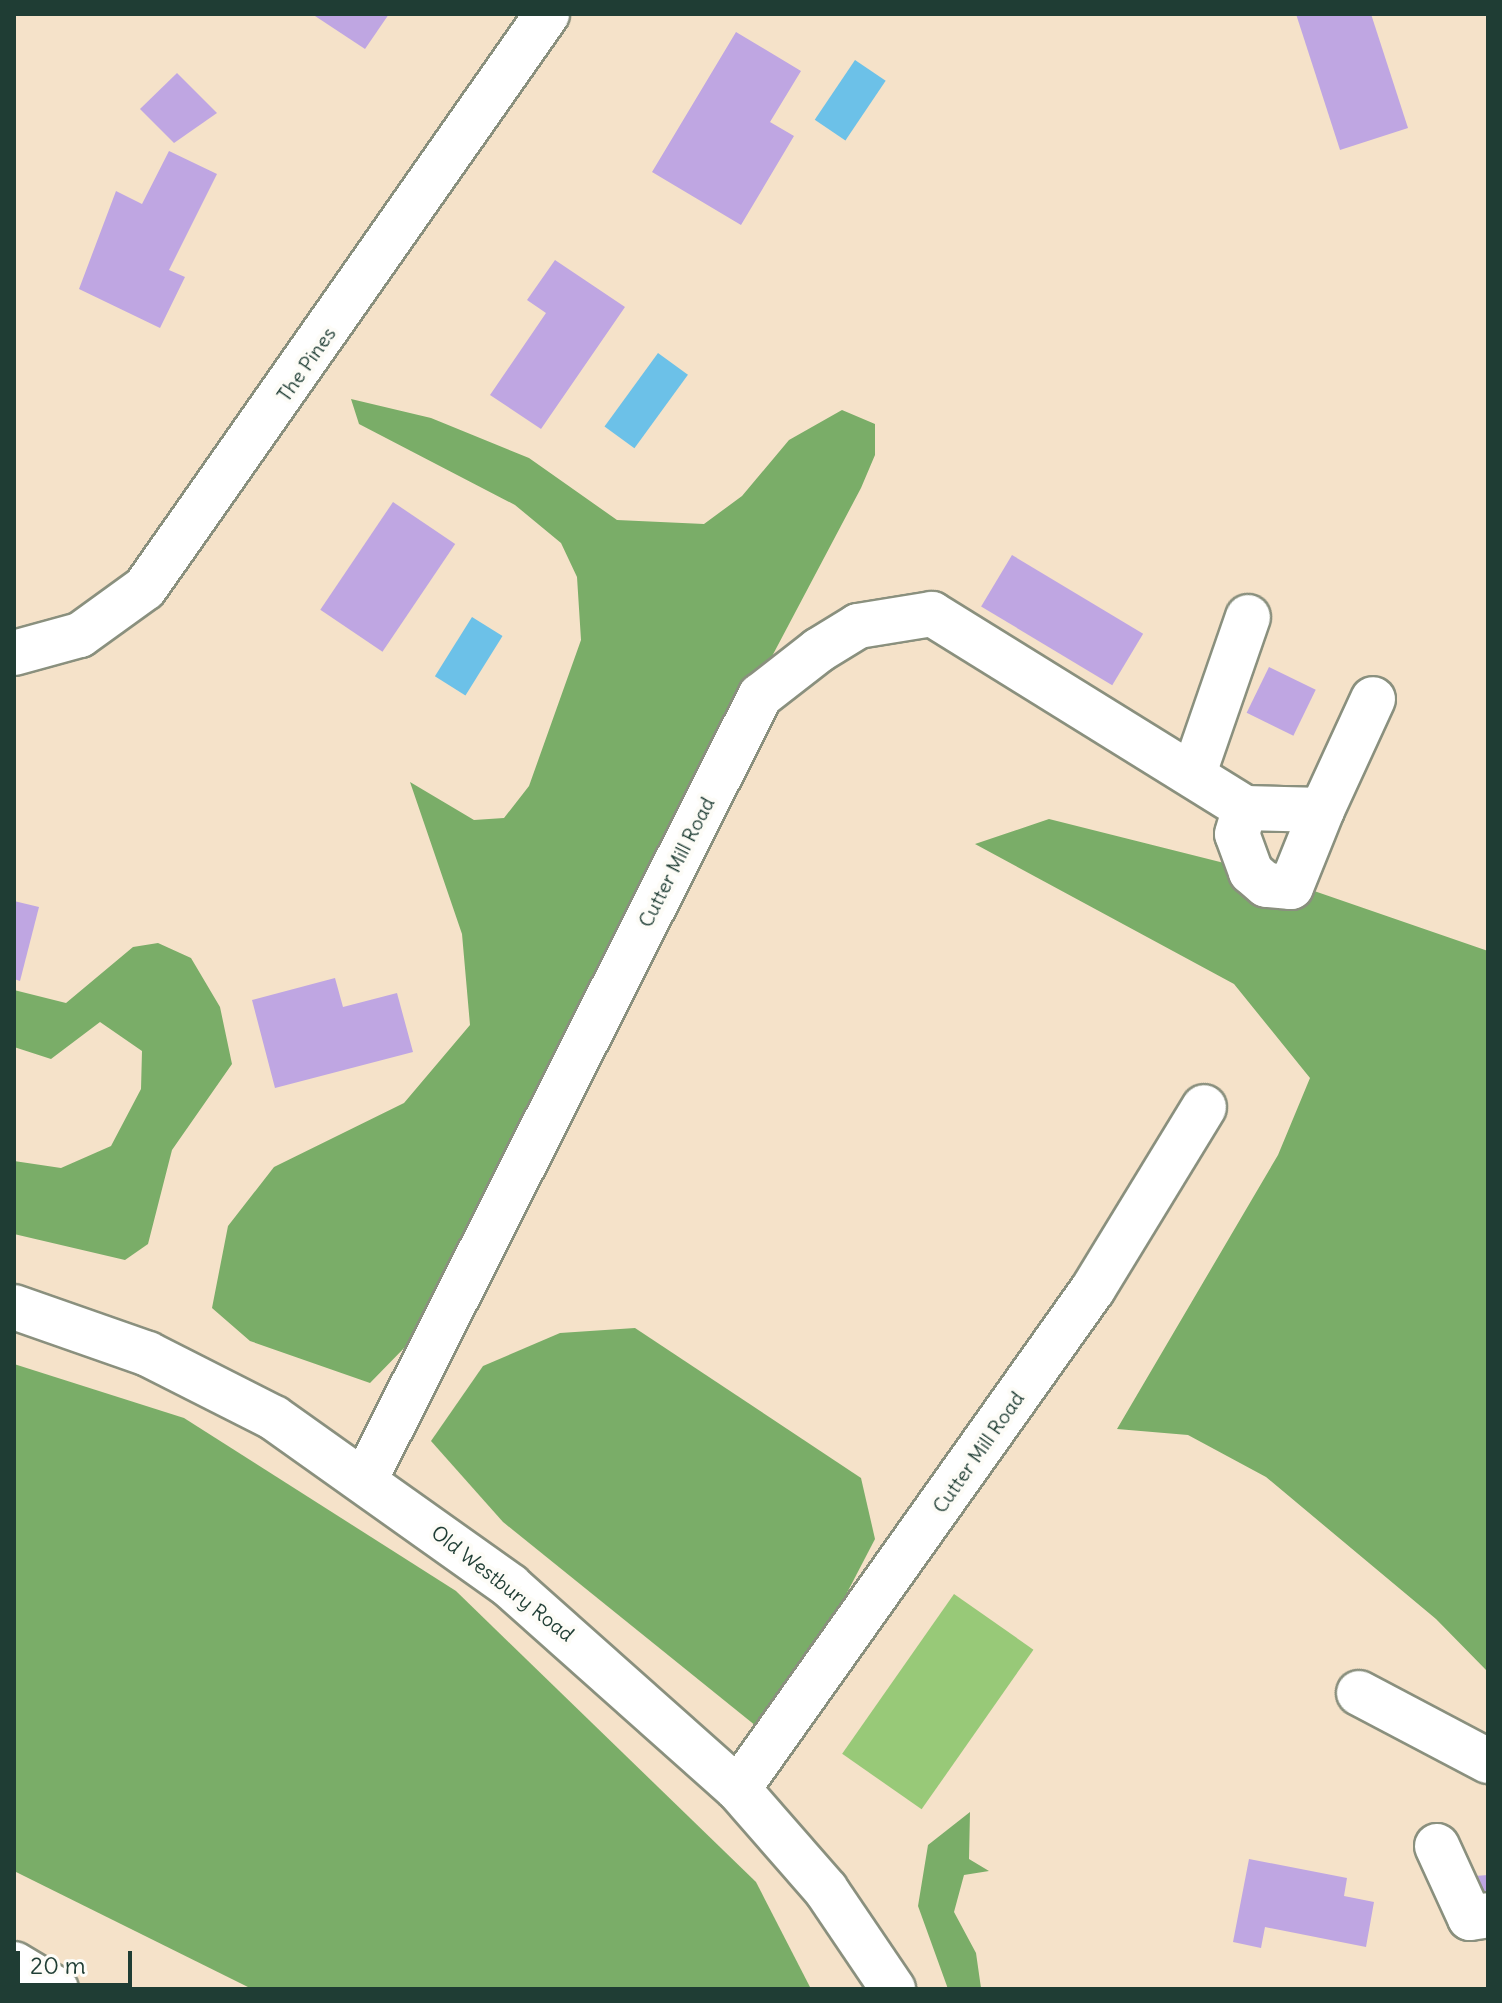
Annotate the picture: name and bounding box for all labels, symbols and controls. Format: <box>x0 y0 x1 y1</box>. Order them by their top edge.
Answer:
street label: The Pines <box>272 322 340 406</box>
street label: Cutter Mill Road <box>633 793 719 931</box>
street label: Cutter Mill Road <box>927 1387 1029 1517</box>
street label: Old Westbury Road <box>427 1520 579 1646</box>
scale bar <box>20 1935 136 1985</box>
text: 20 m <box>30 1950 86 1980</box>

